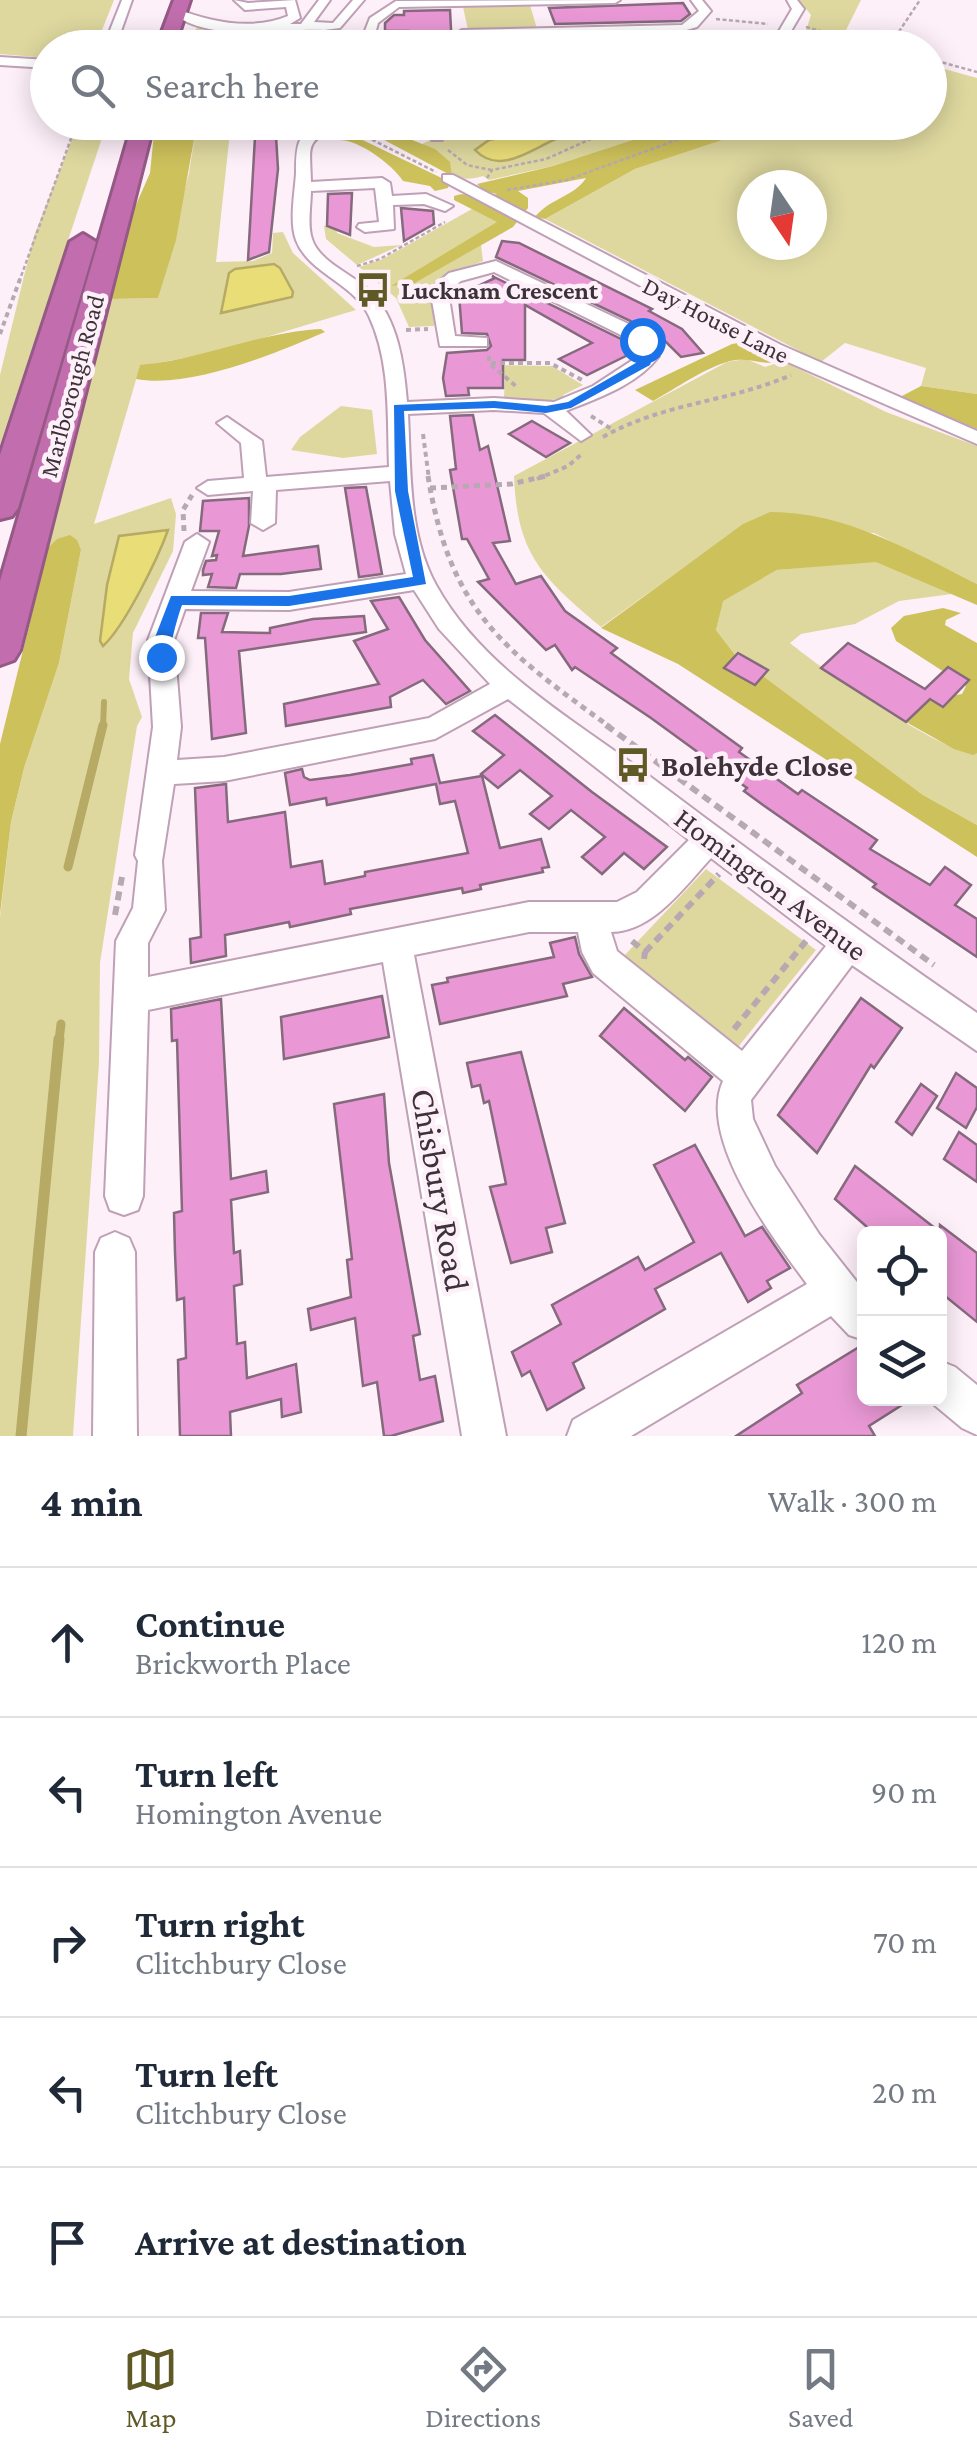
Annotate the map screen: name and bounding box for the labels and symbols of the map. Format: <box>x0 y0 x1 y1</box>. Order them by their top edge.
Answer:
north arrow <box>737 170 827 260</box>
bus stop icon: Lucknam Crescent <box>354 271 392 309</box>
street label: Day House Lane <box>638 272 794 369</box>
place label: Lucknam Crescent <box>401 277 599 304</box>
street label: Marlborough Road <box>35 292 110 480</box>
route start <box>620 318 666 364</box>
route end <box>139 635 185 681</box>
bus stop icon: Bolehyde Close <box>614 746 652 784</box>
place label: Bolehyde Close <box>661 749 853 782</box>
street label: Homington Avenue <box>668 801 874 968</box>
street label: Chisbury Road <box>403 1086 477 1294</box>

